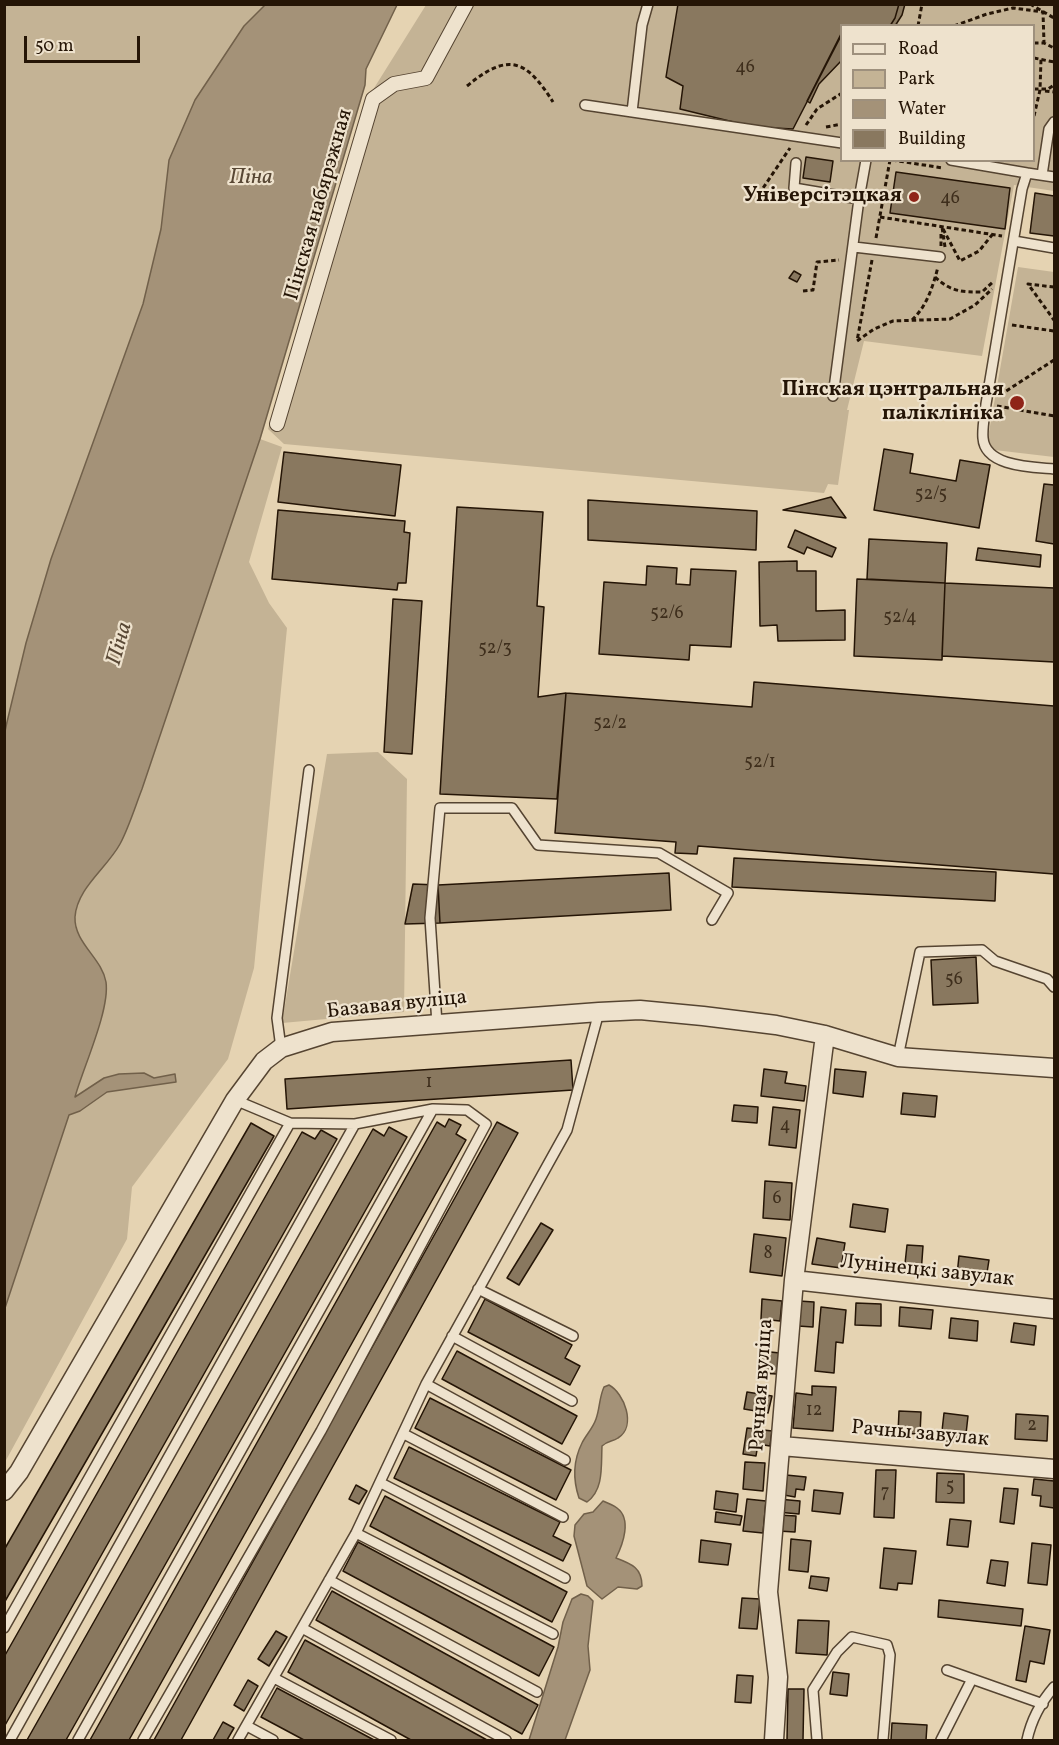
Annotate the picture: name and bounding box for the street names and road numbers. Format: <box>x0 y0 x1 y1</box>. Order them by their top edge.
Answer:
street label: Пінская набярэжная <box>281 106 359 304</box>
street label: Базавая вуліца <box>326 986 468 1026</box>
street label: Лунінецкі завулак <box>839 1250 1015 1294</box>
street label: Рачная вуліца <box>746 1318 780 1452</box>
street label: Рачны завулак <box>850 1416 990 1454</box>

